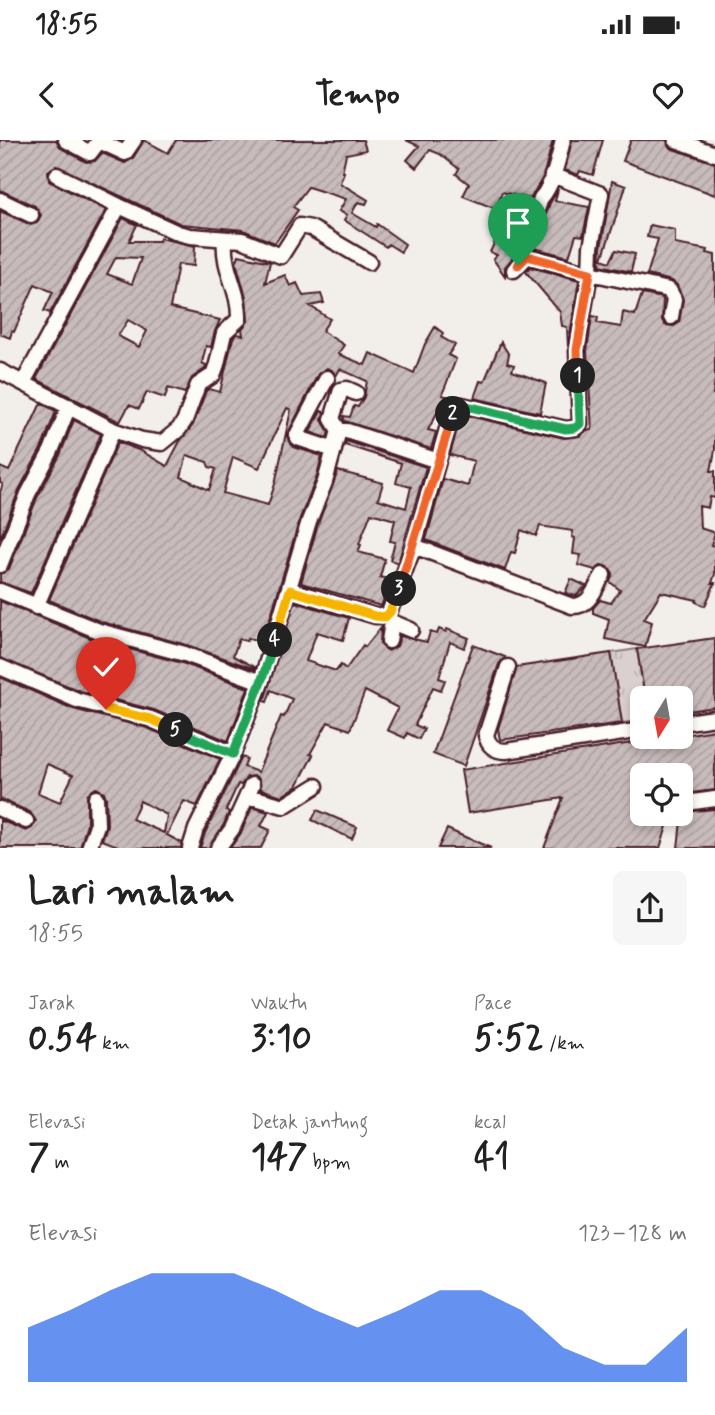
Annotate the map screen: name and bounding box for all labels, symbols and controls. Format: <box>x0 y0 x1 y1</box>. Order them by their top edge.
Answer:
text: 18:55 <box>35 8 97 42</box>
text: Tempo <box>315 74 400 116</box>
icon: back <box>28 76 66 114</box>
icon: heart <box>649 76 687 114</box>
pin <box>488 193 548 265</box>
icon: arrive <box>499 204 537 242</box>
pin: 1 <box>560 358 596 394</box>
text: 1 <box>573 363 582 388</box>
pin: 2 <box>435 396 470 432</box>
text: 2 <box>448 401 457 426</box>
pin: 3 <box>382 572 416 606</box>
text: 3 <box>394 576 403 601</box>
pin: 4 <box>258 622 292 658</box>
text: 4 <box>269 627 280 652</box>
pin <box>76 637 136 709</box>
icon: check <box>87 648 125 686</box>
north arrow <box>630 686 693 749</box>
map controls <box>630 686 693 826</box>
pin: 5 <box>158 712 194 748</box>
text: 5 <box>170 717 181 742</box>
button: locate <box>630 763 693 826</box>
text: Lari malam <box>28 868 235 917</box>
button: share <box>613 871 687 945</box>
text: 18:55 <box>28 919 83 949</box>
text: Jarak <box>28 991 75 1016</box>
text: Waktu <box>251 991 307 1016</box>
text: Pace <box>474 991 512 1016</box>
text: 0.54 <box>28 1016 97 1062</box>
text: 3:10 <box>251 1016 312 1062</box>
text: 5:52 <box>474 1016 544 1062</box>
text: km <box>97 1031 130 1056</box>
text: /km <box>544 1031 585 1056</box>
text: Elevasi <box>28 1110 85 1135</box>
text: Detak jantung <box>251 1110 368 1135</box>
text: kcal <box>474 1110 506 1135</box>
text: 7 <box>28 1135 49 1181</box>
text: 147 <box>251 1135 307 1181</box>
text: 41 <box>474 1135 509 1181</box>
text: m <box>49 1150 70 1175</box>
text: bpm <box>307 1150 351 1175</box>
text: Elevasi <box>28 1219 97 1249</box>
text: 123–128 m <box>578 1219 687 1249</box>

